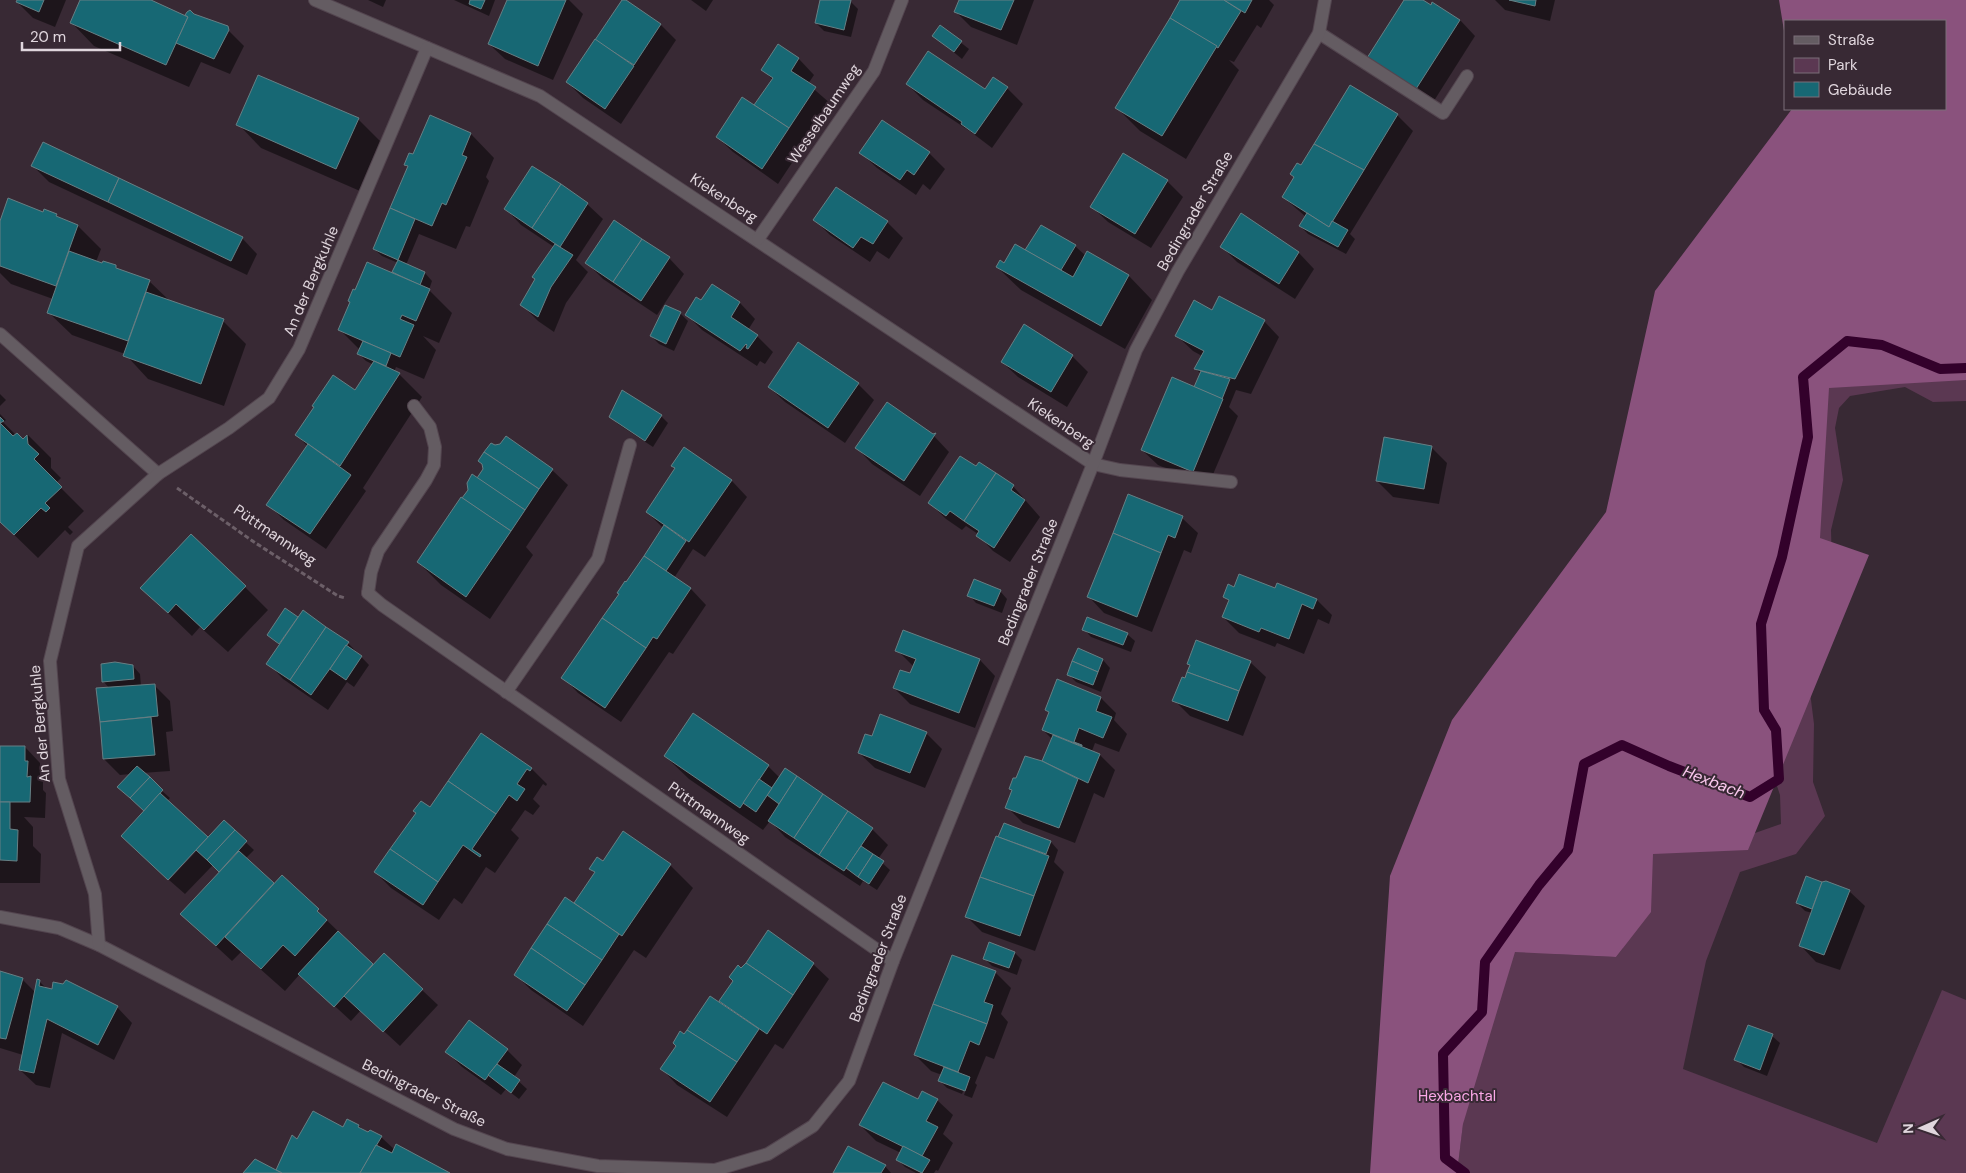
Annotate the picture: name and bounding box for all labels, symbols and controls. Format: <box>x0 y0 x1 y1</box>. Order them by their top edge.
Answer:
scale bar <box>22 20 120 52</box>
legend <box>1784 20 1946 110</box>
text: 20 m <box>30 27 66 47</box>
text: Straße <box>1828 30 1875 50</box>
text: Park <box>1828 55 1858 75</box>
street label: Wesselbaumweg <box>783 60 865 168</box>
text: Gebäude <box>1828 80 1892 100</box>
street label: Bedingrader Straße <box>1153 147 1237 275</box>
street label: Kiekenberg <box>686 169 762 227</box>
street label: An der Bergkuhle <box>279 223 343 339</box>
street label: Kiekenberg <box>1024 393 1098 453</box>
street label: Püttmannweg <box>230 500 320 570</box>
street label: Bedingrader Straße <box>993 516 1063 648</box>
street label: An der Bergkuhle <box>25 664 55 784</box>
water label: Hexbach <box>1680 761 1748 803</box>
street label: Püttmannweg <box>664 777 754 849</box>
street label: Bedingrader Straße <box>844 891 912 1025</box>
street label: Bedingrader Straße <box>359 1054 489 1132</box>
park label: Hexbachtal <box>1418 1086 1496 1106</box>
north arrow <box>1896 1103 1946 1153</box>
text: N <box>1899 1123 1917 1134</box>

